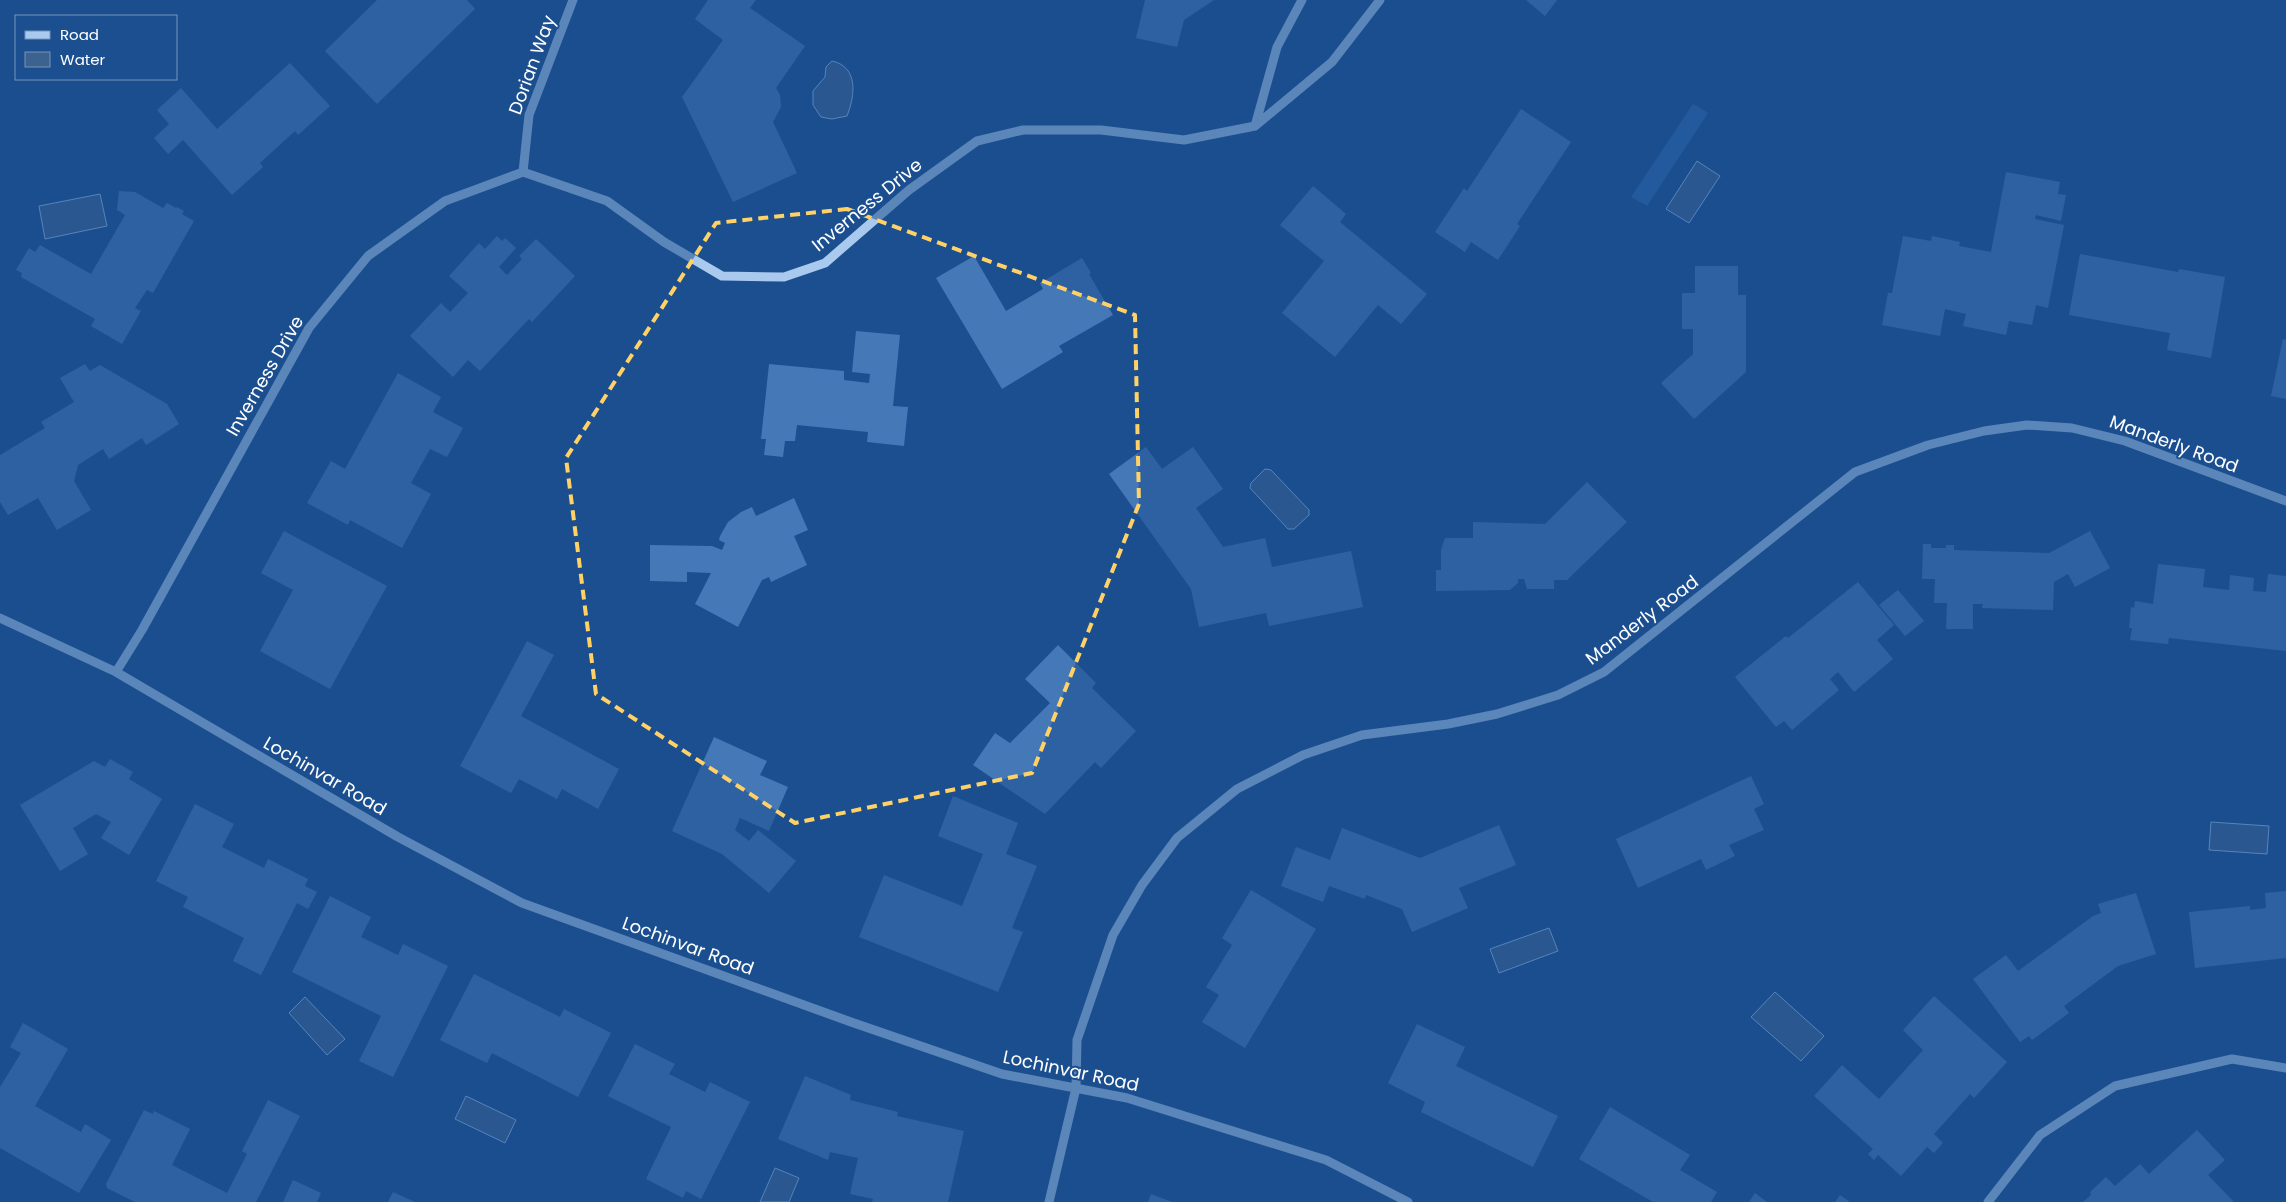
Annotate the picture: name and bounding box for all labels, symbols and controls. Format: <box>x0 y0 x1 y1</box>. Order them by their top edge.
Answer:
street label: Dorian Way <box>502 12 561 118</box>
legend <box>15 15 178 80</box>
text: Road <box>60 24 99 45</box>
text: Water <box>60 49 106 70</box>
street label: Inverness Drive <box>806 152 927 257</box>
street label: Inverness Drive <box>220 311 309 441</box>
street label: Manderly Road <box>2106 409 2242 478</box>
street label: Manderly Road <box>1580 569 1703 670</box>
street label: Lochinvar Road <box>259 730 391 821</box>
street label: Lochinvar Road <box>619 910 757 981</box>
street label: Lochinvar Road <box>1001 1044 1141 1097</box>

